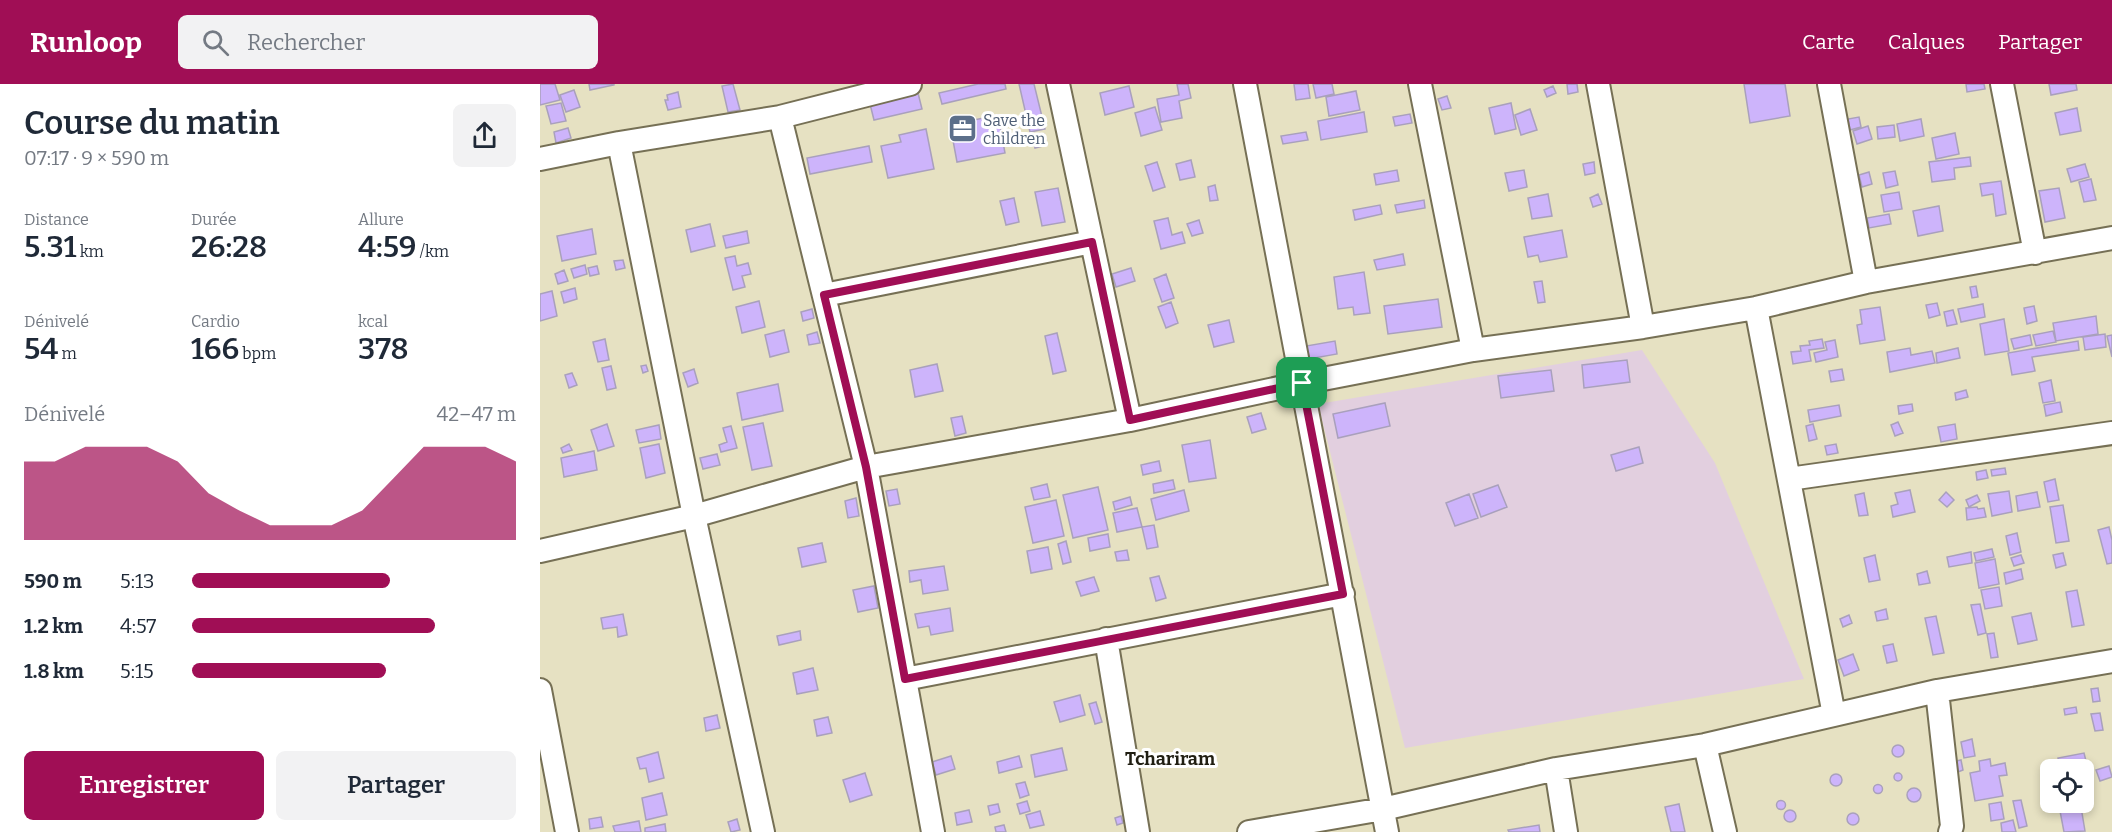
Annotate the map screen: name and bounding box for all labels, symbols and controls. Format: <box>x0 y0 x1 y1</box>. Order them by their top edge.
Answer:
search box <box>178 15 598 69</box>
text: Runloop <box>30 26 142 59</box>
icon: search <box>199 26 232 59</box>
text: Rechercher <box>247 29 365 56</box>
text: Carte <box>1802 29 1855 55</box>
text: Calques <box>1888 29 1965 55</box>
text: Partager <box>1998 29 2082 55</box>
text: Course du matin <box>24 103 280 143</box>
button: share <box>453 104 516 167</box>
place label: Save the children <box>983 111 1045 148</box>
office icon: Save the children <box>946 113 978 145</box>
text: 07:17 · 9 × 590 m <box>24 146 169 170</box>
text: Distance <box>24 210 89 229</box>
text: Durée <box>191 210 236 229</box>
text: Allure <box>358 210 404 229</box>
text: 5.31 <box>24 229 76 265</box>
text: 26:28 <box>191 229 267 265</box>
text: 4:59 <box>358 229 416 265</box>
text: km <box>76 242 104 261</box>
text: /km <box>416 242 449 261</box>
text: Dénivelé <box>24 312 89 331</box>
text: Cardio <box>191 312 240 331</box>
text: kcal <box>358 312 388 331</box>
text: 54 <box>24 331 58 367</box>
text: 166 <box>191 331 239 367</box>
text: 378 <box>358 331 409 367</box>
text: m <box>58 344 77 363</box>
text: bpm <box>239 344 276 363</box>
pin <box>1276 357 1327 408</box>
icon: arrive <box>1285 366 1318 399</box>
text: Dénivelé <box>24 402 105 426</box>
text: 42–47 m <box>436 402 516 426</box>
text: 590 m <box>24 569 82 593</box>
text: 5:13 <box>120 569 154 593</box>
text: 1.2 km <box>24 614 83 638</box>
text: 4:57 <box>120 614 156 638</box>
text: 1.8 km <box>24 659 84 683</box>
text: 5:15 <box>120 659 154 683</box>
district label: Tchariram <box>1125 748 1215 770</box>
button: Enregistrer <box>24 751 264 820</box>
button: Partager <box>276 751 516 820</box>
map controls <box>2040 759 2094 813</box>
button: locate <box>2040 759 2094 813</box>

